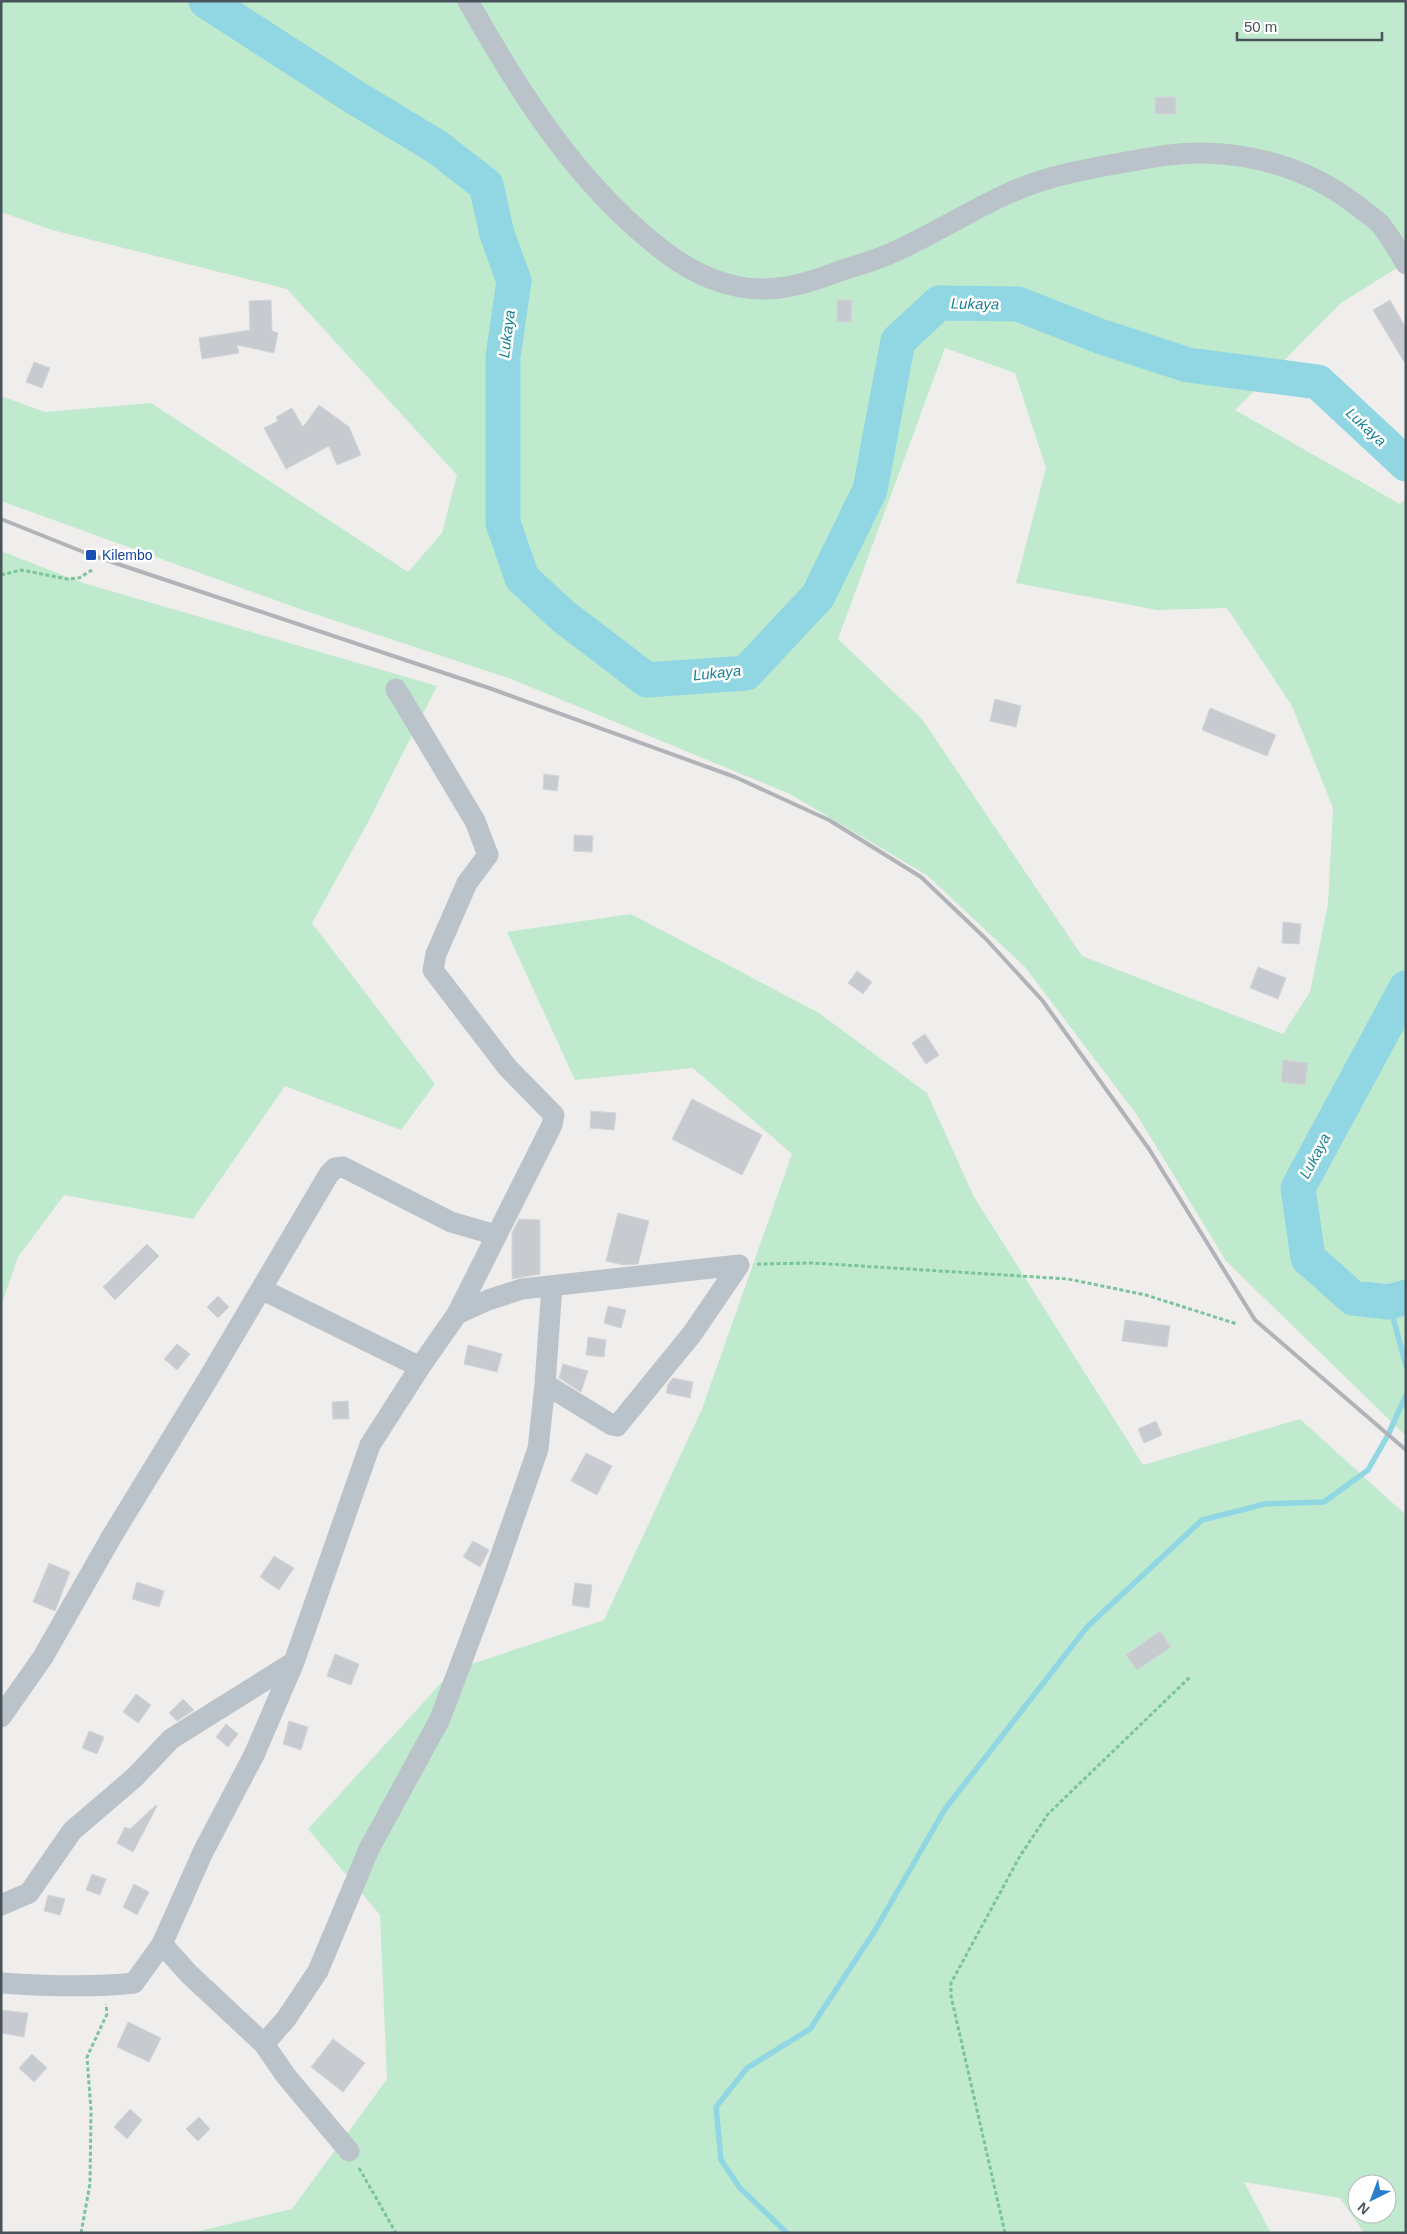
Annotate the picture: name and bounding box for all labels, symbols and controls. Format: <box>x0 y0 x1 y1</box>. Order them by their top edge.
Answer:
scale bar <box>1237 10 1382 42</box>
text: 50 m <box>1244 18 1277 35</box>
water label: Lukaya <box>951 295 999 312</box>
water label: Lukaya <box>495 309 518 359</box>
water label: Lukaya <box>1343 404 1390 449</box>
place label: Kilembo <box>102 547 153 563</box>
marker: Kilembo <box>84 548 98 562</box>
water label: Lukaya <box>692 662 742 683</box>
water label: Lukaya <box>1296 1130 1333 1181</box>
north arrow <box>1347 2174 1397 2224</box>
text: N <box>1354 2199 1372 2218</box>

